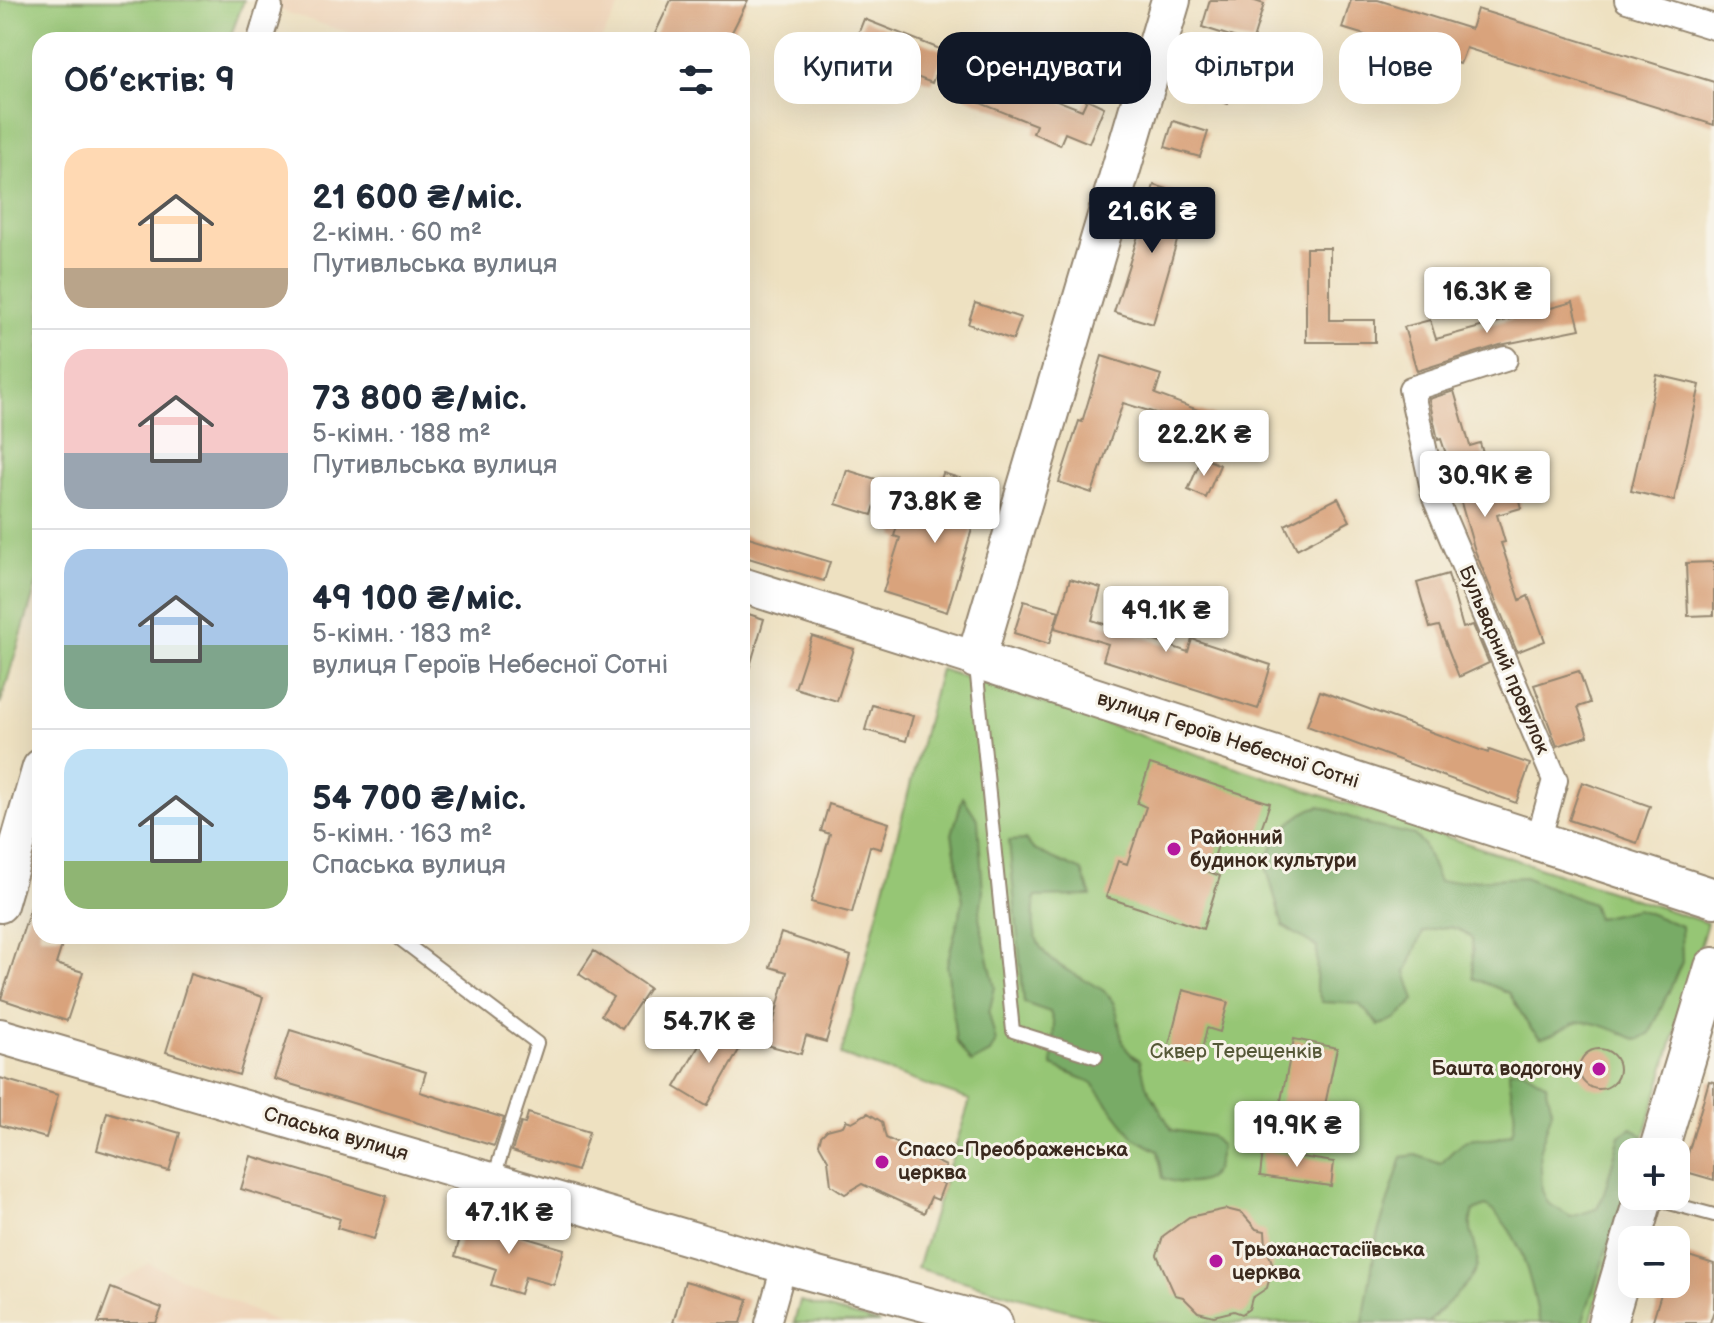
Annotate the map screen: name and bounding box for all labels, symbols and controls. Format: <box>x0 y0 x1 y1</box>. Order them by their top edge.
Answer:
chip: Купити <box>774 32 921 104</box>
chip: Орендувати <box>937 32 1151 104</box>
chip: Фільтри <box>1167 32 1323 104</box>
chip: Нове <box>1339 32 1461 104</box>
icon: filters <box>674 58 718 102</box>
text: Об’єктів: 9 <box>64 60 235 101</box>
text: 21 600 ₴/міс. <box>312 177 522 218</box>
icon: home <box>128 180 224 276</box>
pin: 21.6K ₴ <box>1078 187 1226 255</box>
text: 21.6K ₴ <box>1107 197 1197 228</box>
text: 2-кімн. · 60 m² <box>312 218 482 249</box>
text: Путивльська вулиця <box>312 249 557 280</box>
pin: 16.3K ₴ <box>1413 267 1561 335</box>
text: 16.3K ₴ <box>1442 277 1532 308</box>
text: 73 800 ₴/міс. <box>312 378 527 419</box>
icon: home <box>128 381 224 477</box>
pin: 22.2K ₴ <box>1130 410 1278 478</box>
text: 5-кімн. · 188 m² <box>312 419 491 450</box>
text: 22.2K ₴ <box>1157 420 1251 451</box>
text: Путивльська вулиця <box>312 450 557 481</box>
pin: 30.9K ₴ <box>1411 451 1559 519</box>
text: 30.9K ₴ <box>1438 461 1532 492</box>
pin: 73.8K ₴ <box>861 477 1009 545</box>
text: 73.8K ₴ <box>889 487 981 518</box>
street label: Бульварний провулок <box>1453 562 1555 758</box>
text: 49 100 ₴/міс. <box>312 578 522 619</box>
icon: home <box>128 581 224 677</box>
pin: 49.1K ₴ <box>1092 586 1240 654</box>
text: 49.1K ₴ <box>1121 596 1211 627</box>
text: 5-кімн. · 183 m² <box>312 619 491 650</box>
text: вулиця Героїв Небесної Сотні <box>312 650 668 681</box>
street label: вулиця Героїв Небесної Сотні <box>1094 686 1362 794</box>
text: 54 700 ₴/міс. <box>312 778 526 819</box>
icon: home <box>128 781 224 877</box>
text: 5-кімн. · 163 m² <box>312 819 492 850</box>
place label: Районний будинок культури <box>1190 826 1357 873</box>
marker: Районний будинок культури <box>1165 840 1183 858</box>
text: Спаська вулиця <box>312 850 506 881</box>
pin: 54.7K ₴ <box>635 997 783 1065</box>
text: 54.7K ₴ <box>663 1007 755 1038</box>
park label: Сквер Терещенків <box>1150 1040 1323 1064</box>
place label: Башта водогону <box>1431 1057 1583 1081</box>
marker: Башта водогону <box>1590 1060 1608 1078</box>
pin: 19.9K ₴ <box>1223 1101 1371 1169</box>
street label: Спаська вулиця <box>261 1102 411 1166</box>
text: 19.9K ₴ <box>1252 1111 1342 1142</box>
place label: Спасо-Преображенська церква <box>898 1138 1128 1185</box>
map controls <box>1618 1138 1690 1298</box>
button: + <box>1618 1138 1690 1210</box>
marker: Спасо-Преображенська церква <box>873 1153 891 1171</box>
pin: 47.1K ₴ <box>435 1188 583 1256</box>
text: 47.1K ₴ <box>465 1198 553 1229</box>
button: − <box>1618 1226 1690 1298</box>
place label: Трьоханастасіївська церква <box>1232 1238 1425 1285</box>
marker: Трьоханастасіївська церква <box>1207 1252 1225 1270</box>

